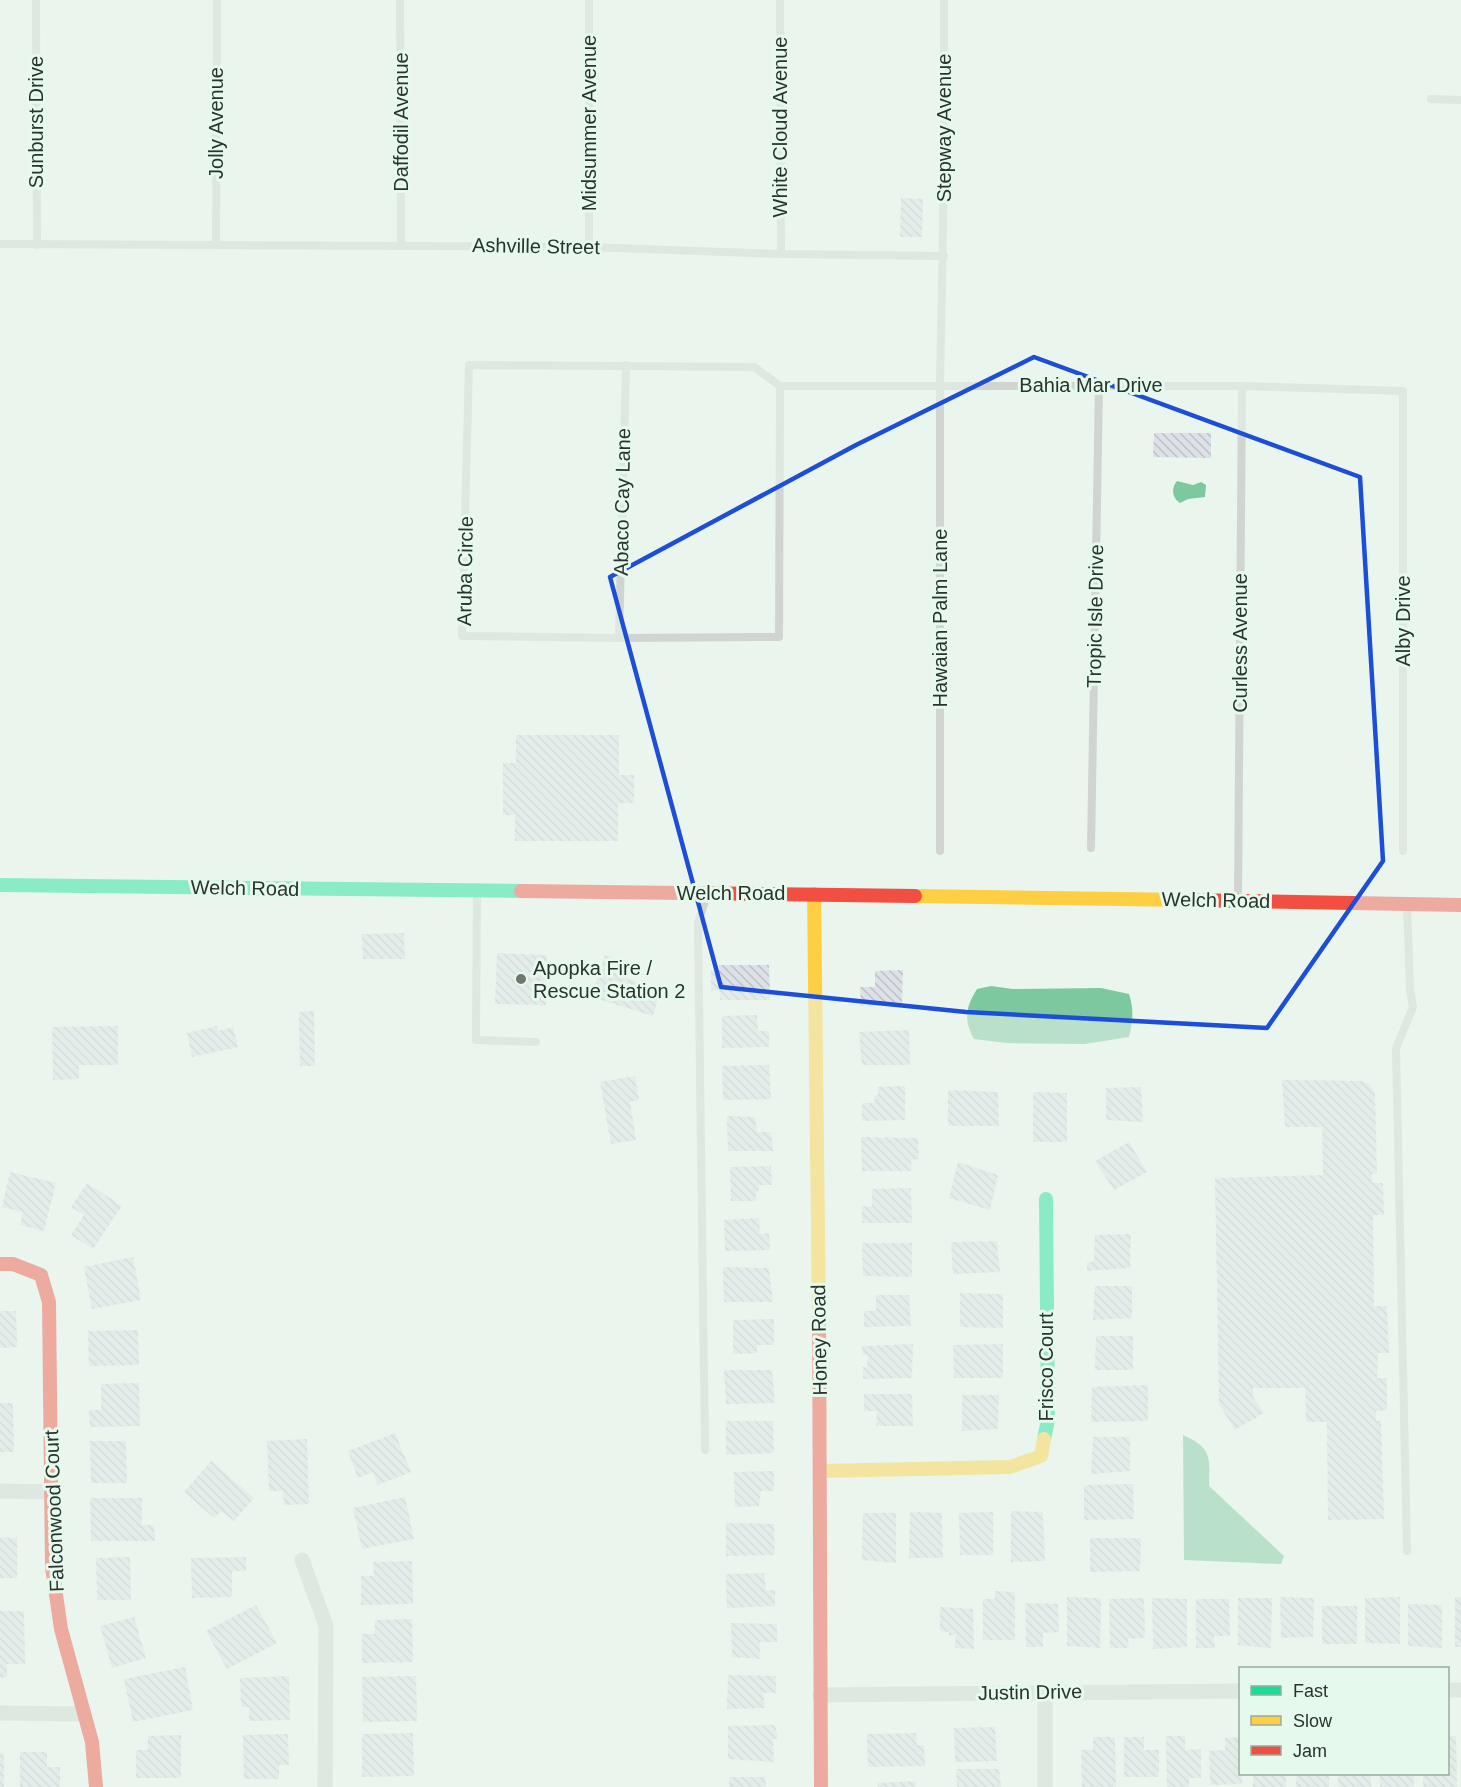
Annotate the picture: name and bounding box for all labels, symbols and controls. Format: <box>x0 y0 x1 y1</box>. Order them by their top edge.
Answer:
street label: Midsummer Avenue <box>578 35 600 211</box>
street label: White Cloud Avenue <box>769 37 791 217</box>
street label: Daffodil Avenue <box>390 52 412 192</box>
street label: Stepway Avenue <box>933 54 955 202</box>
street label: Sunburst Drive <box>25 56 47 188</box>
street label: Jolly Avenue <box>205 67 227 179</box>
street label: Ashville Street <box>472 234 601 258</box>
street label: Bahia Mar Drive <box>1019 374 1163 396</box>
street label: Abaco Cay Lane <box>610 428 634 576</box>
street label: Aruba Circle <box>453 516 477 626</box>
street label: Hawaian Palm Lane <box>929 529 951 708</box>
street label: Tropic Isle Drive <box>1083 544 1107 688</box>
street label: Curless Avenue <box>1229 573 1251 713</box>
street label: Alby Drive <box>1392 575 1414 667</box>
street label: Welch Road <box>191 876 299 900</box>
street label: Welch Road <box>677 882 785 904</box>
street label: Welch Road <box>1162 888 1270 912</box>
place label: Apopka Fire / Rescue Station 2 <box>533 957 685 1002</box>
marker: Apopka Fire / Rescue Station 2 <box>514 972 528 986</box>
street label: Honey Road <box>807 1284 831 1396</box>
street label: Frisco Court <box>1035 1312 1057 1421</box>
street label: Falconwood Court <box>40 1429 68 1592</box>
legend <box>1239 1667 1449 1775</box>
street label: Justin Drive <box>978 1680 1082 1704</box>
text: Fast <box>1293 1681 1328 1701</box>
text: Slow <box>1293 1711 1333 1731</box>
text: Jam <box>1293 1741 1327 1761</box>

